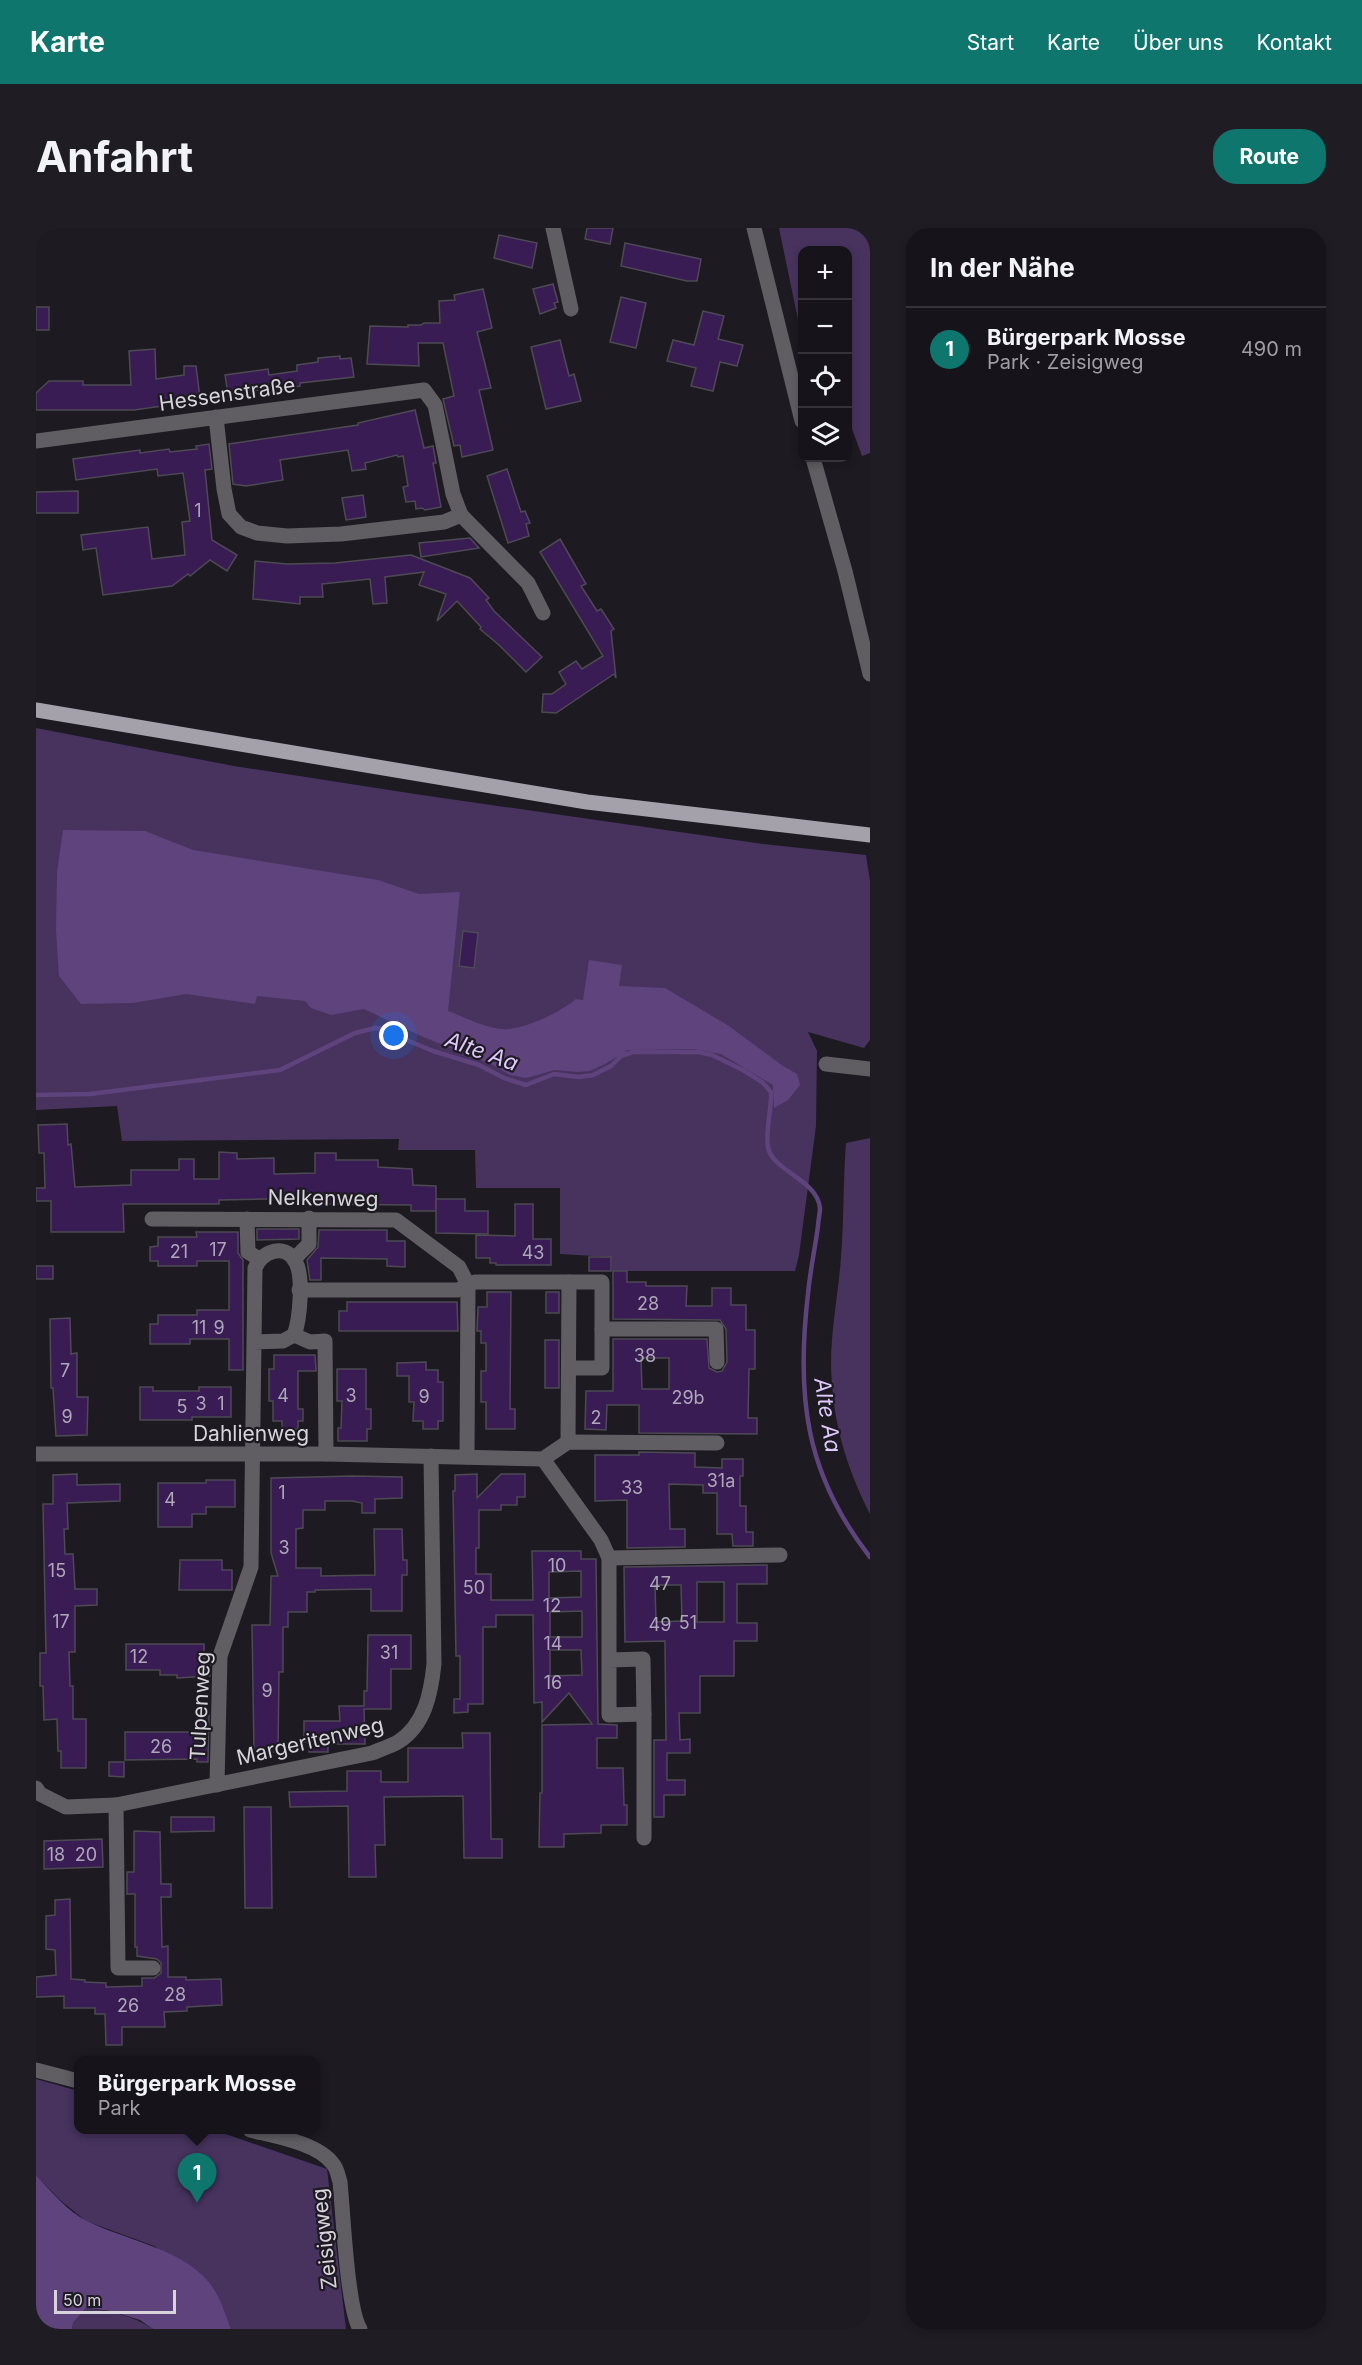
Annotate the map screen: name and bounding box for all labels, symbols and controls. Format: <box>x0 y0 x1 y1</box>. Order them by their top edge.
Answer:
text: Karte <box>30 25 105 59</box>
text: Start <box>967 30 1014 55</box>
text: Karte <box>1047 30 1100 55</box>
text: Über uns <box>1133 30 1224 55</box>
text: Kontakt <box>1257 30 1332 55</box>
button: Route <box>1213 129 1326 184</box>
text: Anfahrt <box>36 131 193 182</box>
map controls <box>798 246 852 462</box>
button: + <box>798 246 852 300</box>
text: In der Nähe <box>930 252 1075 283</box>
button: − <box>798 300 852 354</box>
text: Bürgerpark Mosse <box>987 324 1186 350</box>
text: 1 <box>945 337 954 361</box>
text: 490 m <box>1241 337 1302 361</box>
text: Park · Zeisigweg <box>987 350 1144 374</box>
button: locate <box>798 354 852 408</box>
street label: Hessenstraße <box>157 372 297 416</box>
button: layers <box>798 408 852 462</box>
house number: 1 <box>194 500 202 521</box>
your location <box>379 1021 408 1050</box>
water label: Alte Aa <box>441 1026 522 1076</box>
street label: Nelkenweg <box>267 1185 379 1211</box>
house number: 17 <box>209 1239 227 1260</box>
house number: 21 <box>170 1241 188 1262</box>
house number: 43 <box>522 1242 544 1263</box>
house number: 28 <box>637 1293 659 1314</box>
house number: 11 <box>192 1317 206 1338</box>
house number: 9 <box>213 1317 225 1338</box>
house number: 38 <box>634 1345 656 1366</box>
house number: 7 <box>60 1360 70 1381</box>
water label: Alte Aa <box>809 1375 847 1454</box>
house number: 4 <box>277 1385 289 1406</box>
house number: 3 <box>345 1385 357 1406</box>
house number: 9 <box>418 1386 430 1407</box>
house number: 29b <box>671 1387 705 1408</box>
house number: 3 <box>195 1393 207 1414</box>
house number: 1 <box>217 1393 225 1414</box>
house number: 5 <box>177 1396 187 1417</box>
house number: 9 <box>61 1406 73 1427</box>
house number: 2 <box>591 1407 601 1428</box>
street label: Dahlienweg <box>193 1421 309 1446</box>
house number: 31a <box>707 1470 735 1491</box>
house number: 33 <box>621 1477 643 1498</box>
house number: 1 <box>278 1482 286 1503</box>
house number: 4 <box>164 1489 176 1510</box>
house number: 3 <box>278 1537 290 1558</box>
house number: 10 <box>548 1555 566 1576</box>
house number: 15 <box>48 1560 66 1581</box>
house number: 47 <box>649 1573 671 1594</box>
house number: 50 <box>463 1577 485 1598</box>
house number: 12 <box>543 1595 561 1616</box>
house number: 17 <box>52 1611 70 1632</box>
house number: 51 <box>679 1612 697 1633</box>
house number: 49 <box>649 1614 671 1635</box>
house number: 14 <box>544 1633 562 1654</box>
house number: 31 <box>380 1642 398 1663</box>
house number: 12 <box>130 1646 148 1667</box>
street label: Tulpenweg <box>185 1651 215 1761</box>
house number: 16 <box>544 1672 562 1693</box>
house number: 9 <box>261 1680 273 1701</box>
street label: Margeritenweg <box>234 1712 386 1770</box>
house number: 26 <box>150 1736 172 1757</box>
house number: 18 <box>47 1844 65 1865</box>
house number: 20 <box>75 1844 97 1865</box>
house number: 28 <box>164 1984 186 2005</box>
house number: 26 <box>117 1995 139 2016</box>
popup <box>74 2056 320 2134</box>
text: Bürgerpark Mosse <box>98 2070 296 2096</box>
text: Park <box>98 2096 140 2120</box>
pin: 1 <box>178 2154 216 2203</box>
street label: Zeisigweg <box>306 2187 342 2291</box>
scale bar <box>54 2287 176 2314</box>
text: 50 m <box>63 2290 101 2310</box>

